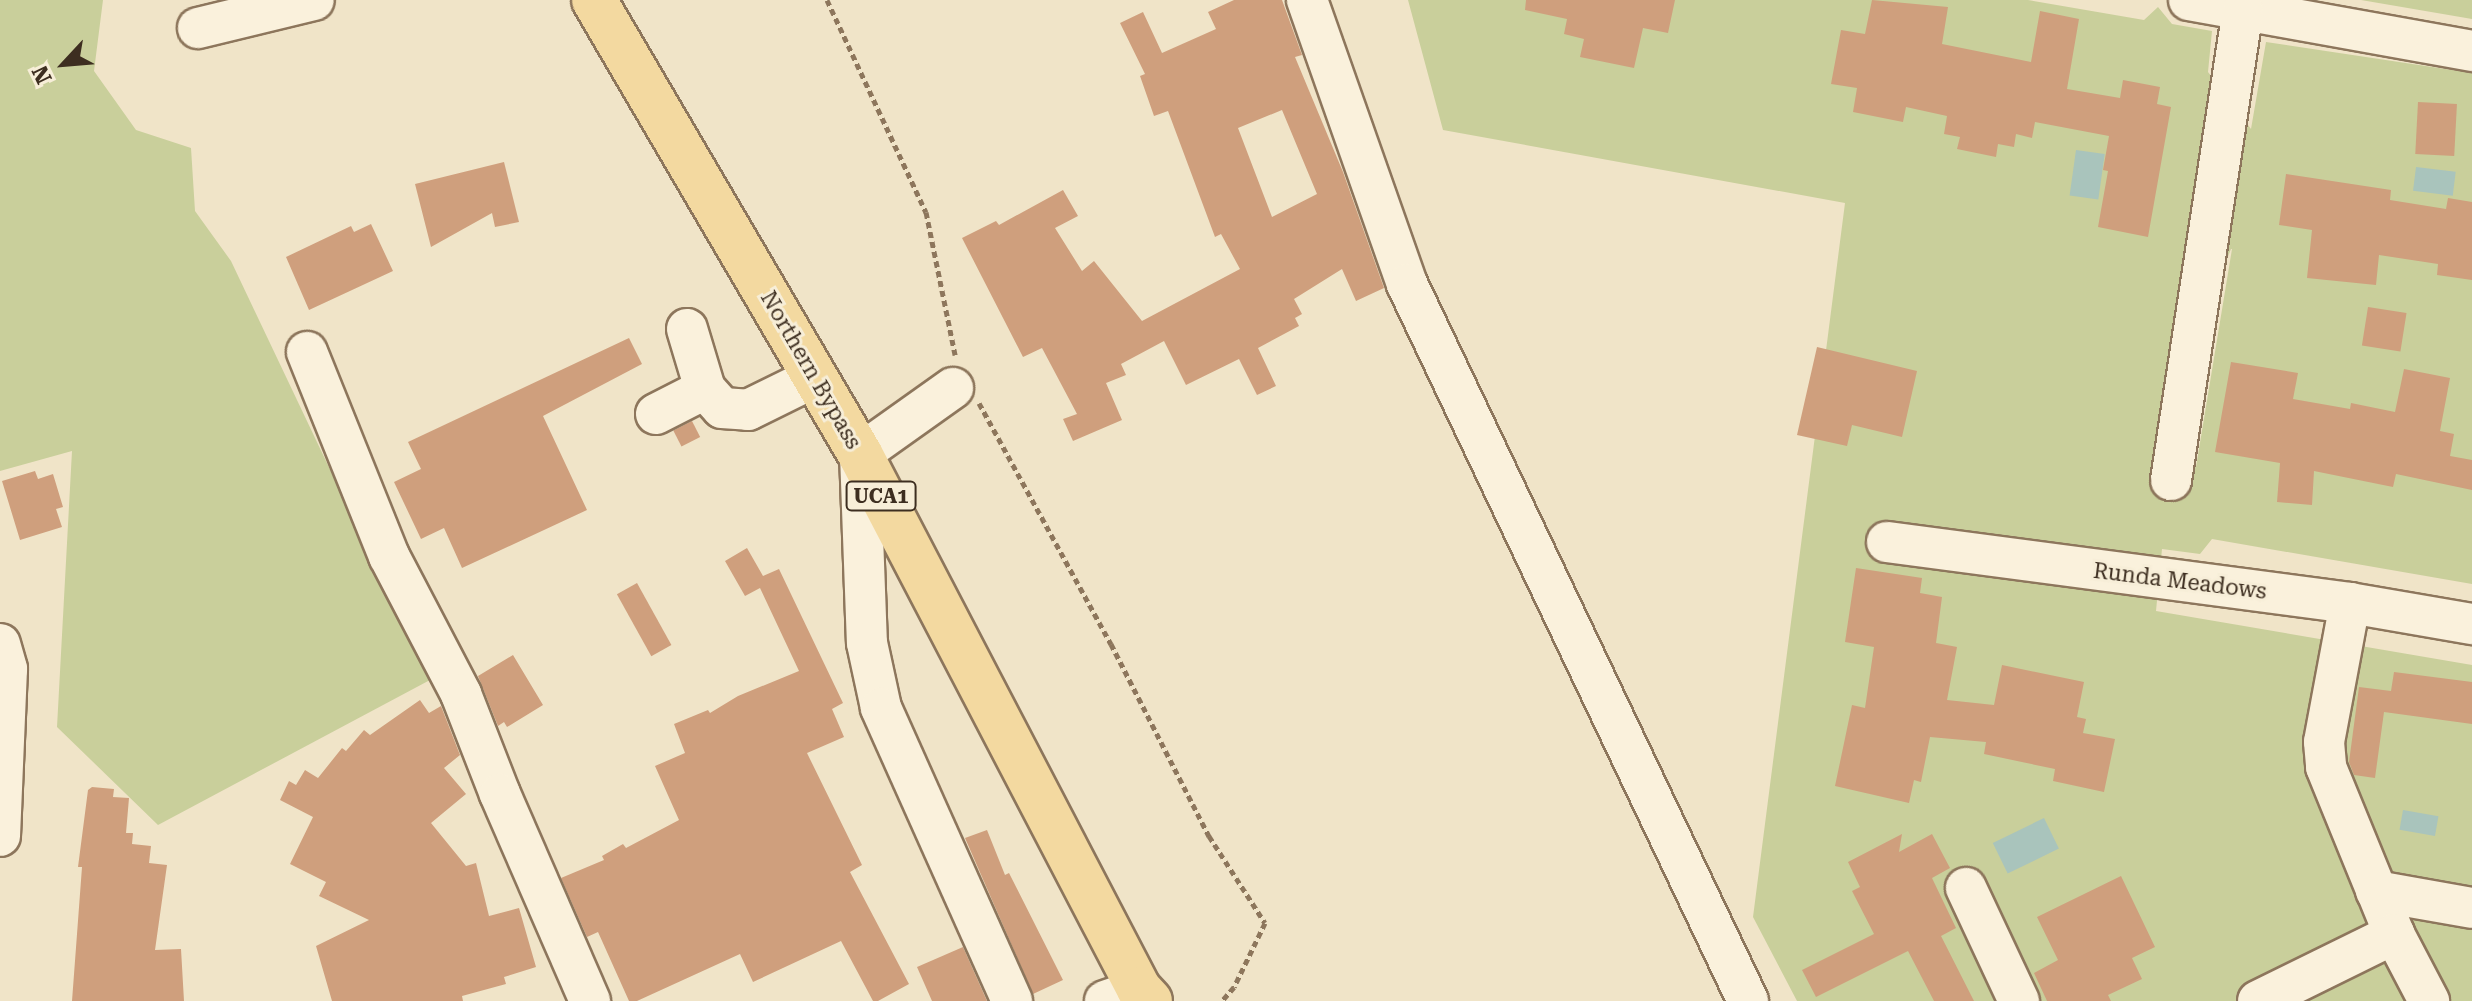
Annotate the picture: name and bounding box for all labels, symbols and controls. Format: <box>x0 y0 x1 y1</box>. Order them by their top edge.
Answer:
north arrow <box>24 24 104 104</box>
text: N <box>27 62 57 88</box>
street label: Northern Bypass <box>755 286 867 454</box>
road number: UCA1 <box>845 480 917 512</box>
street label: Runda Meadows <box>2092 557 2268 605</box>

